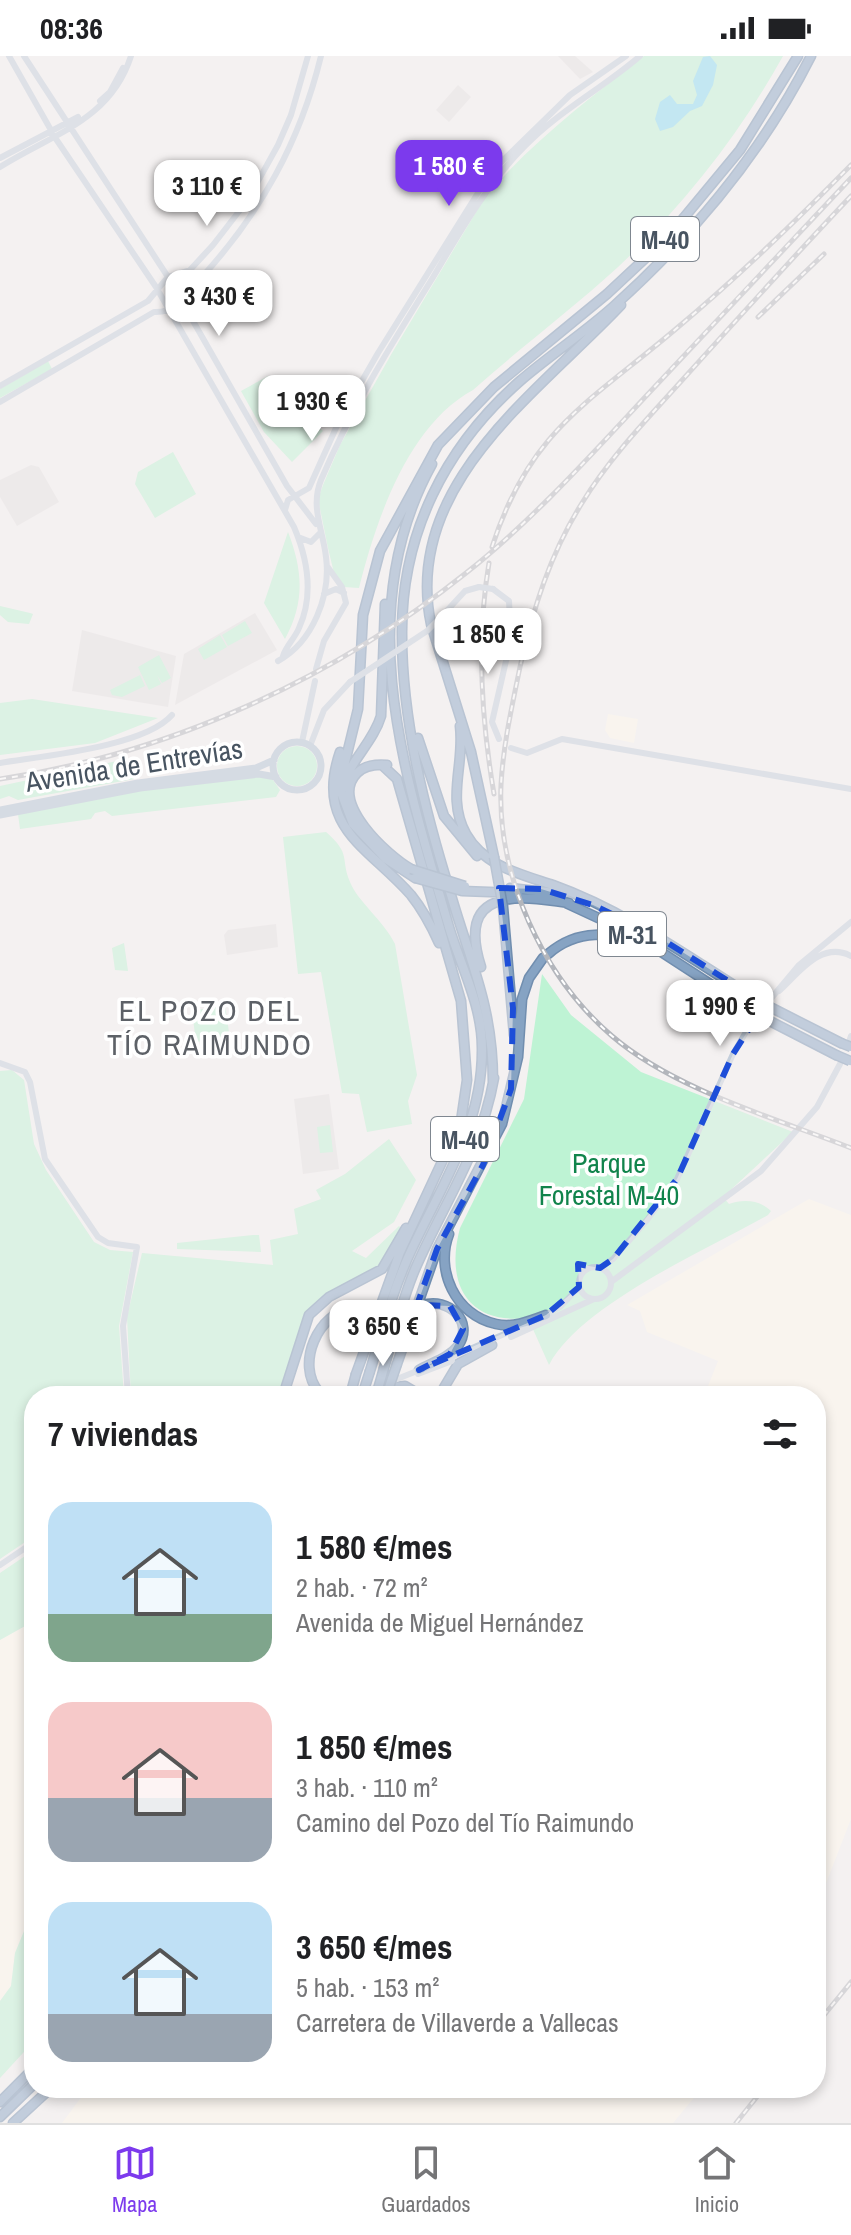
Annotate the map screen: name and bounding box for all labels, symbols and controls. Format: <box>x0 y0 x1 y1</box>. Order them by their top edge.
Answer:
text: 08:36 <box>40 8 103 48</box>
pin: 1 580 € <box>375 140 523 208</box>
text: 1 580 € <box>413 148 485 183</box>
pin: 3 110 € <box>133 160 281 228</box>
text: 3 110 € <box>172 168 242 203</box>
road number: M-40 <box>631 217 699 261</box>
pin: 3 430 € <box>145 270 293 338</box>
text: 3 430 € <box>183 278 255 313</box>
pin: 1 930 € <box>238 375 386 443</box>
text: 1 930 € <box>276 383 348 418</box>
pin: 1 850 € <box>414 608 562 676</box>
text: 1 850 € <box>452 616 524 651</box>
street label: Avenida de Entrevías <box>22 729 245 801</box>
road number: M-31 <box>598 912 666 956</box>
pin: 1 990 € <box>646 980 794 1048</box>
text: 1 990 € <box>684 988 756 1023</box>
district label: EL POZO DEL TÍO RAIMUNDO <box>107 990 313 1064</box>
road number: M-40 <box>431 1117 499 1161</box>
park label: Parque Forestal M-40 <box>539 1144 679 1214</box>
pin: 3 650 € <box>309 1300 457 1368</box>
text: 3 650 € <box>347 1308 419 1343</box>
text: 7 viviendas <box>48 1411 198 1457</box>
icon: filters <box>758 1412 802 1456</box>
text: 1 580 €/mes <box>296 1524 453 1570</box>
icon: home <box>112 1534 208 1630</box>
text: 2 hab. · 72 m² <box>296 1570 428 1605</box>
text: Avenida de Miguel Hernández <box>296 1605 584 1640</box>
text: 1 850 €/mes <box>296 1724 453 1770</box>
icon: home <box>112 1734 208 1830</box>
text: 3 hab. · 110 m² <box>296 1770 438 1805</box>
text: Camino del Pozo del Tío Raimundo <box>296 1805 634 1840</box>
text: 3 650 €/mes <box>296 1924 453 1970</box>
icon: home <box>112 1934 208 2030</box>
text: 5 hab. · 153 m² <box>296 1970 439 2005</box>
text: Carretera de Villaverde a Vallecas <box>296 2005 619 2040</box>
tab: Mapa <box>112 2141 157 2219</box>
tab: Guardados <box>381 2141 471 2219</box>
tab: Inicio <box>695 2141 739 2219</box>

